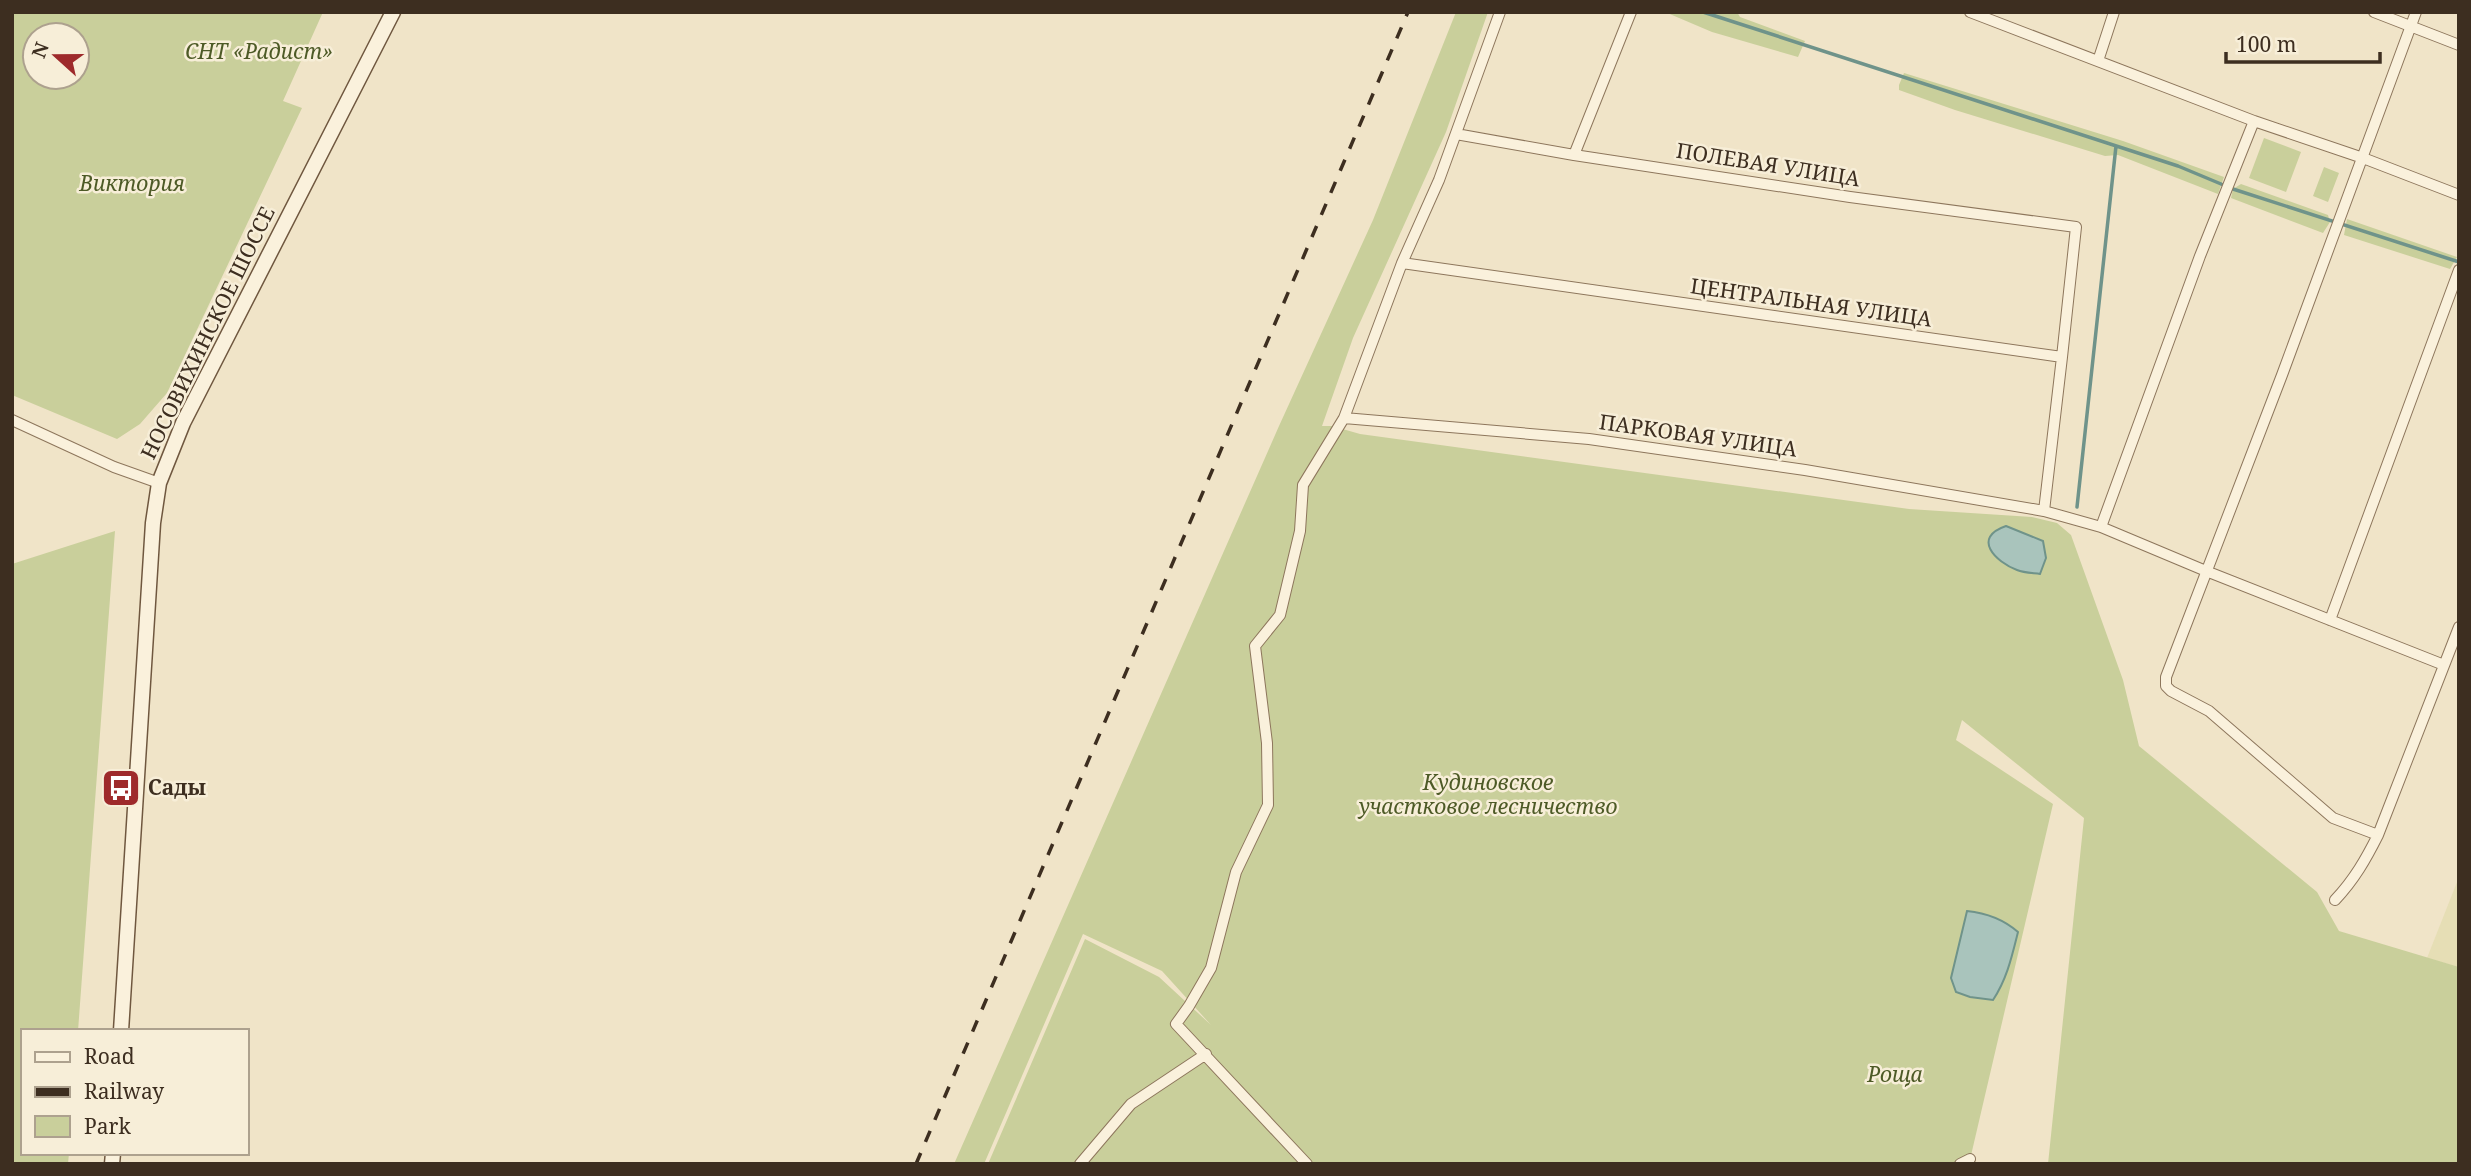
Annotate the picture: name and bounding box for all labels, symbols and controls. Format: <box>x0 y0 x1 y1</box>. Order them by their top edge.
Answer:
north arrow <box>21 21 91 91</box>
scale bar <box>2226 21 2380 65</box>
text: 100 m <box>2236 30 2297 58</box>
park label: СНТ «Радист» <box>185 37 333 65</box>
text: N <box>25 38 55 62</box>
street label: ПОЛЕВАЯ УЛИЦА <box>1674 136 1862 192</box>
park label: Виктория <box>78 169 185 197</box>
street label: НОСОВИХИНСКОЕ ШОССЕ <box>134 202 281 464</box>
street label: ЦЕНТРАЛЬНАЯ УЛИЦА <box>1689 271 1934 333</box>
street label: ПАРКОВАЯ УЛИЦА <box>1597 407 1799 463</box>
bus stop icon: Сады <box>100 767 142 809</box>
park label: Кудиновское участковое лесничество <box>1357 768 1618 820</box>
place label: Сады <box>148 773 206 801</box>
legend <box>21 1029 248 1155</box>
text: Road <box>84 1042 135 1070</box>
park label: Роща <box>1866 1060 1923 1088</box>
text: Railway <box>84 1077 164 1105</box>
text: Park <box>84 1112 131 1140</box>

